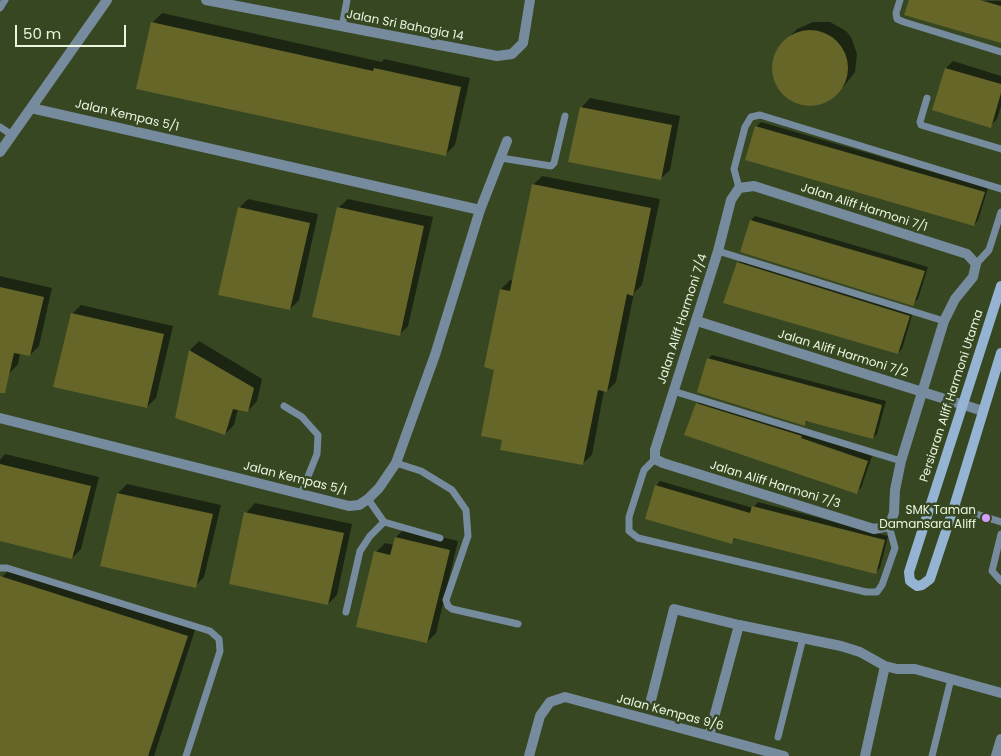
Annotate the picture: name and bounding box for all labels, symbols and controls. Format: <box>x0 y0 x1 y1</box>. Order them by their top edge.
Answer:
street label: Jalan Sri Bahagia 14 <box>345 8 465 44</box>
scale bar <box>18 15 129 47</box>
text: 50 m <box>23 23 61 44</box>
street label: Jalan Kempas 5/1 <box>74 97 180 135</box>
street label: Jalan Aliff Harmoni 7/1 <box>799 181 929 235</box>
street label: Jalan Aliff Harmoni 7/4 <box>655 252 711 386</box>
street label: Persiaran Aliff Harmoni Utama <box>917 308 987 484</box>
street label: Jalan Aliff Harmoni 7/2 <box>776 327 910 381</box>
street label: Jalan Aliff Harmoni 7/3 <box>708 458 842 512</box>
street label: Jalan Kempas 5/1 <box>242 459 348 499</box>
place label: SMK Taman Damansara Aliff <box>879 504 976 532</box>
marker: SMK Taman Damansara Aliff <box>980 512 992 524</box>
street label: Jalan Kempas 9/6 <box>615 692 725 734</box>

